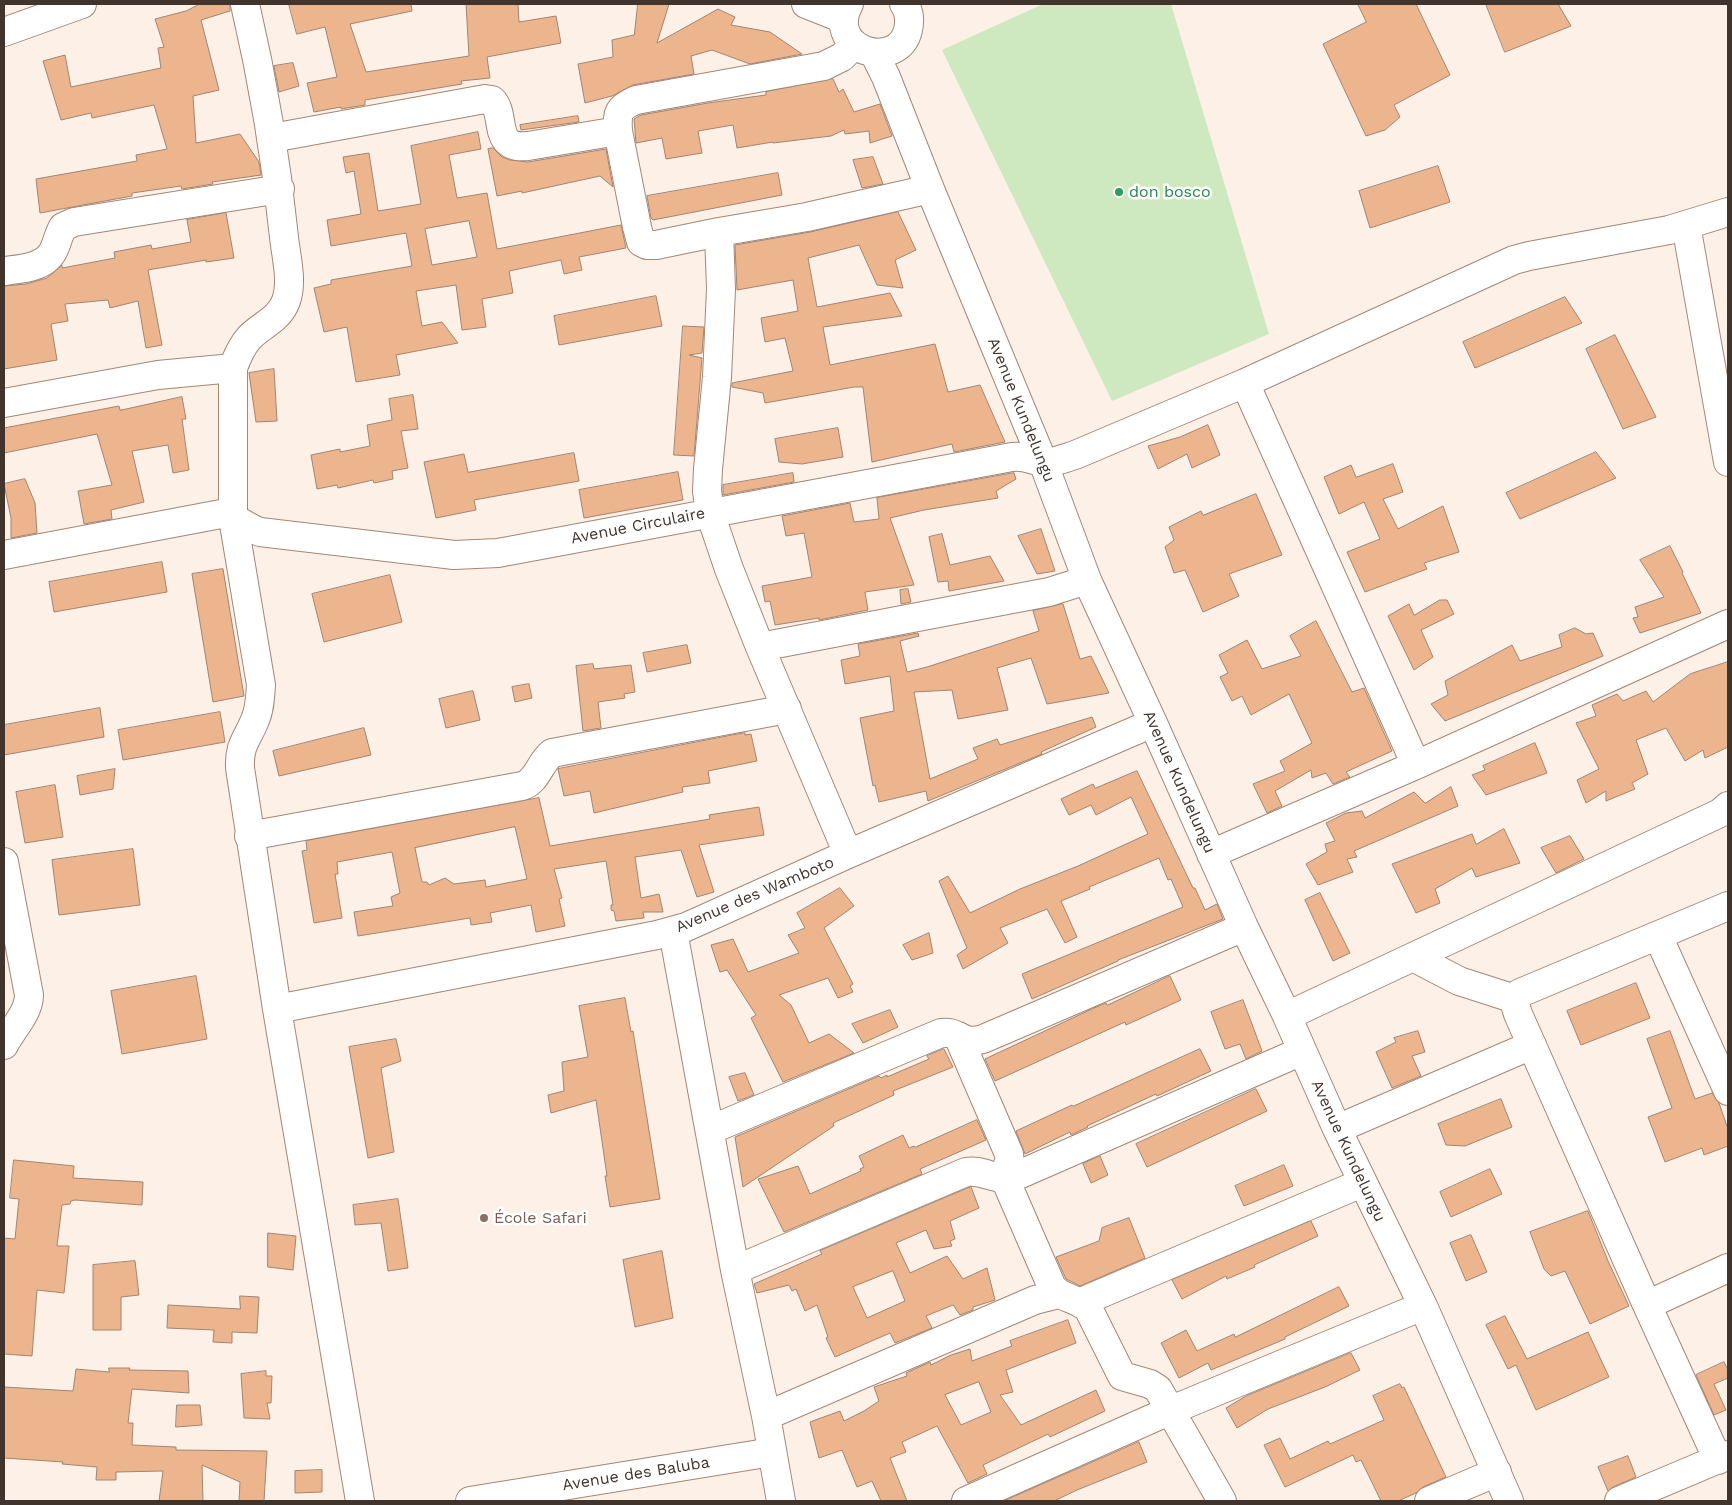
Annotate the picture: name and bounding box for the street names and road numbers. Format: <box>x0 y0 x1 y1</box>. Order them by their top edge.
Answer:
street label: Avenue Kundelungu <box>983 335 1059 485</box>
street label: Avenue Circulaire <box>569 504 707 548</box>
street label: Avenue Kundelungu <box>1139 708 1219 856</box>
street label: Avenue des Wamboto <box>673 853 837 937</box>
street label: Avenue Kundelungu <box>1307 1077 1389 1225</box>
street label: Avenue des Baluba <box>561 1453 711 1495</box>

